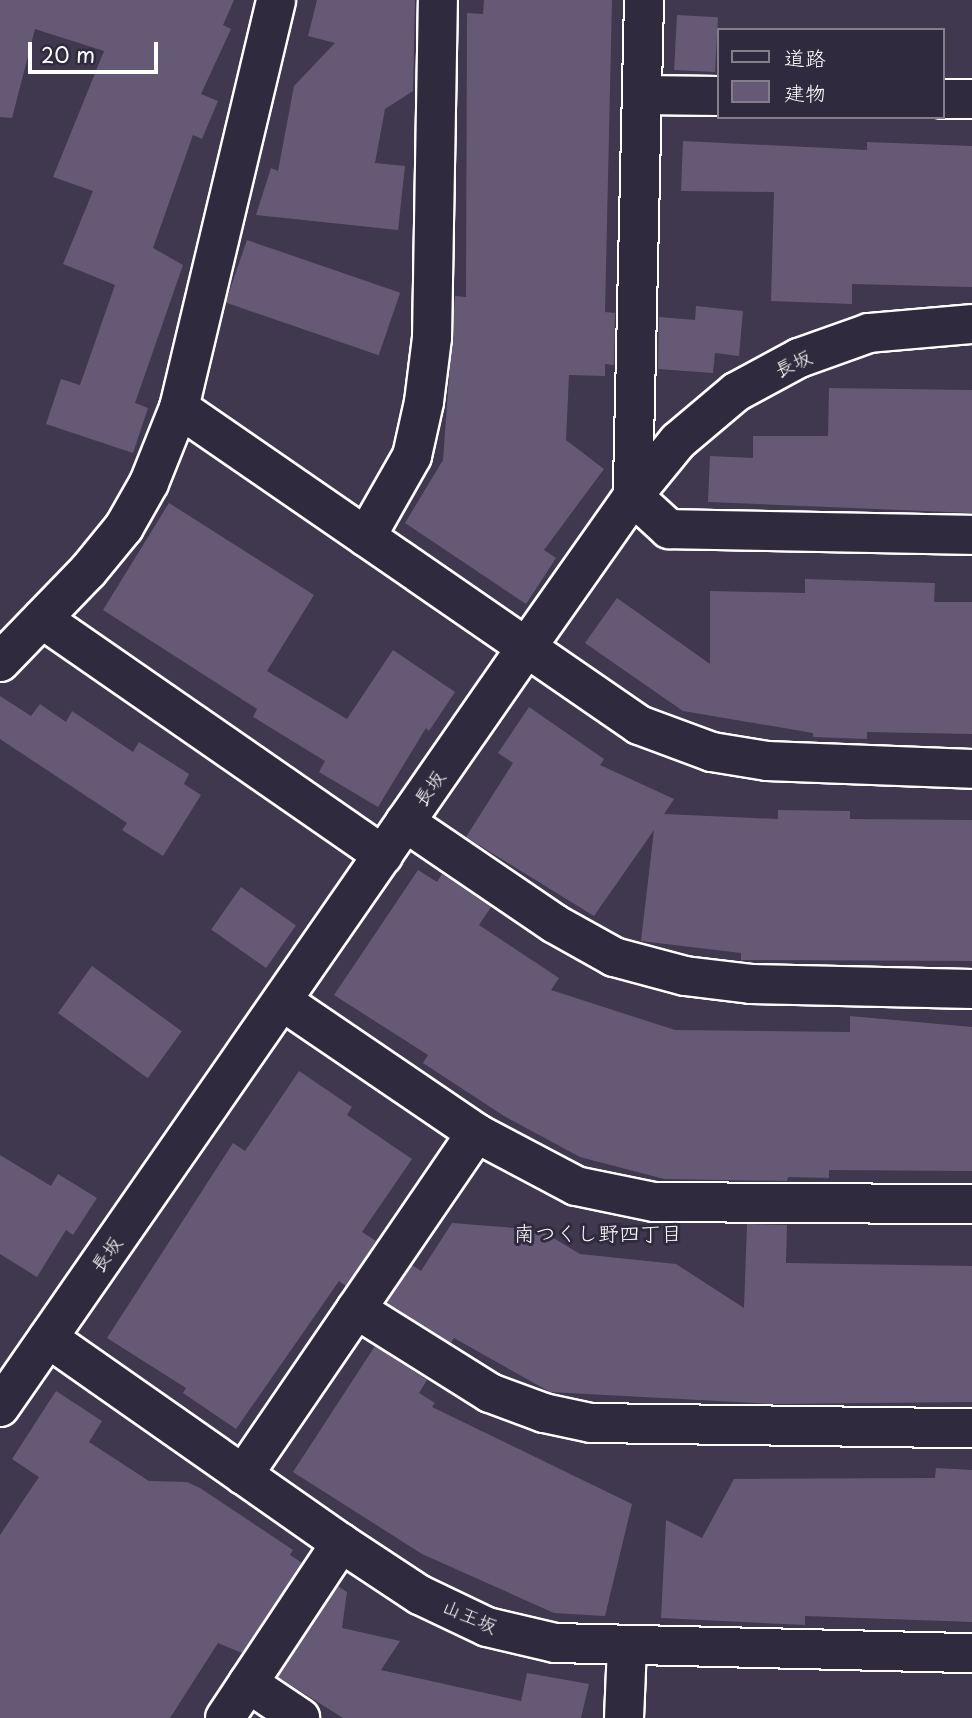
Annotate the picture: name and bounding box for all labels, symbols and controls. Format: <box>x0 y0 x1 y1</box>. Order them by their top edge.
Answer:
scale bar <box>32 28 161 72</box>
legend <box>716 28 944 119</box>
text: 20 m <box>41 38 95 70</box>
text: 道路 <box>784 41 826 73</box>
text: 建物 <box>784 76 826 108</box>
street label: 長坂 <box>771 345 815 381</box>
street label: 長坂 <box>409 766 449 810</box>
district label: 南つくし野四丁目 <box>514 1219 682 1245</box>
street label: 長坂 <box>86 1232 126 1276</box>
street label: 山王坂 <box>439 1594 501 1638</box>

